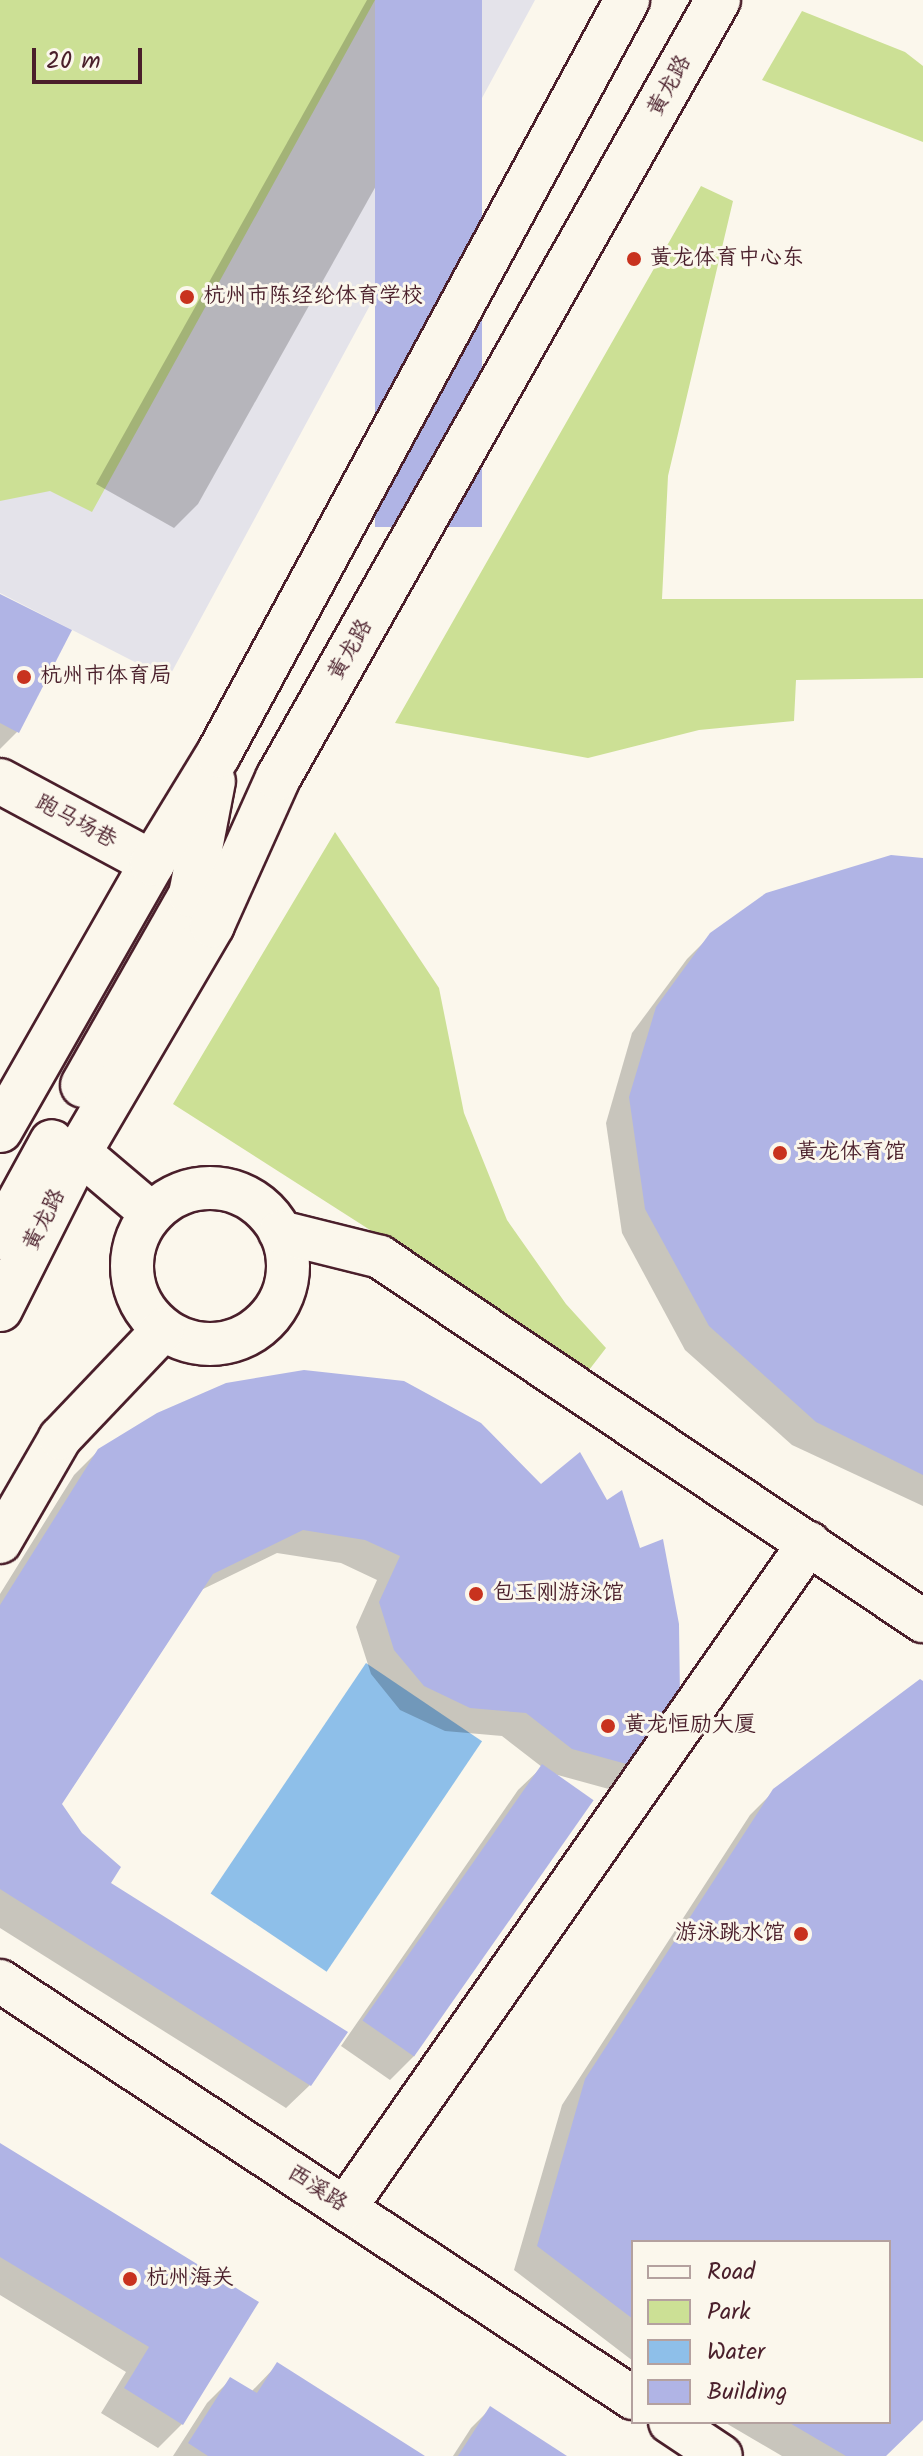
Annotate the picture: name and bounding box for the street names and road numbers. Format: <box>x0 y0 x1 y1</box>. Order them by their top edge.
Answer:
street label: 黄龙路 <box>642 51 698 121</box>
street label: 黄龙路 <box>323 615 379 685</box>
street label: 跑马场巷 <box>31 790 121 854</box>
street label: 黄龙路 <box>18 1185 72 1255</box>
street label: 西溪路 <box>282 2160 352 2218</box>

